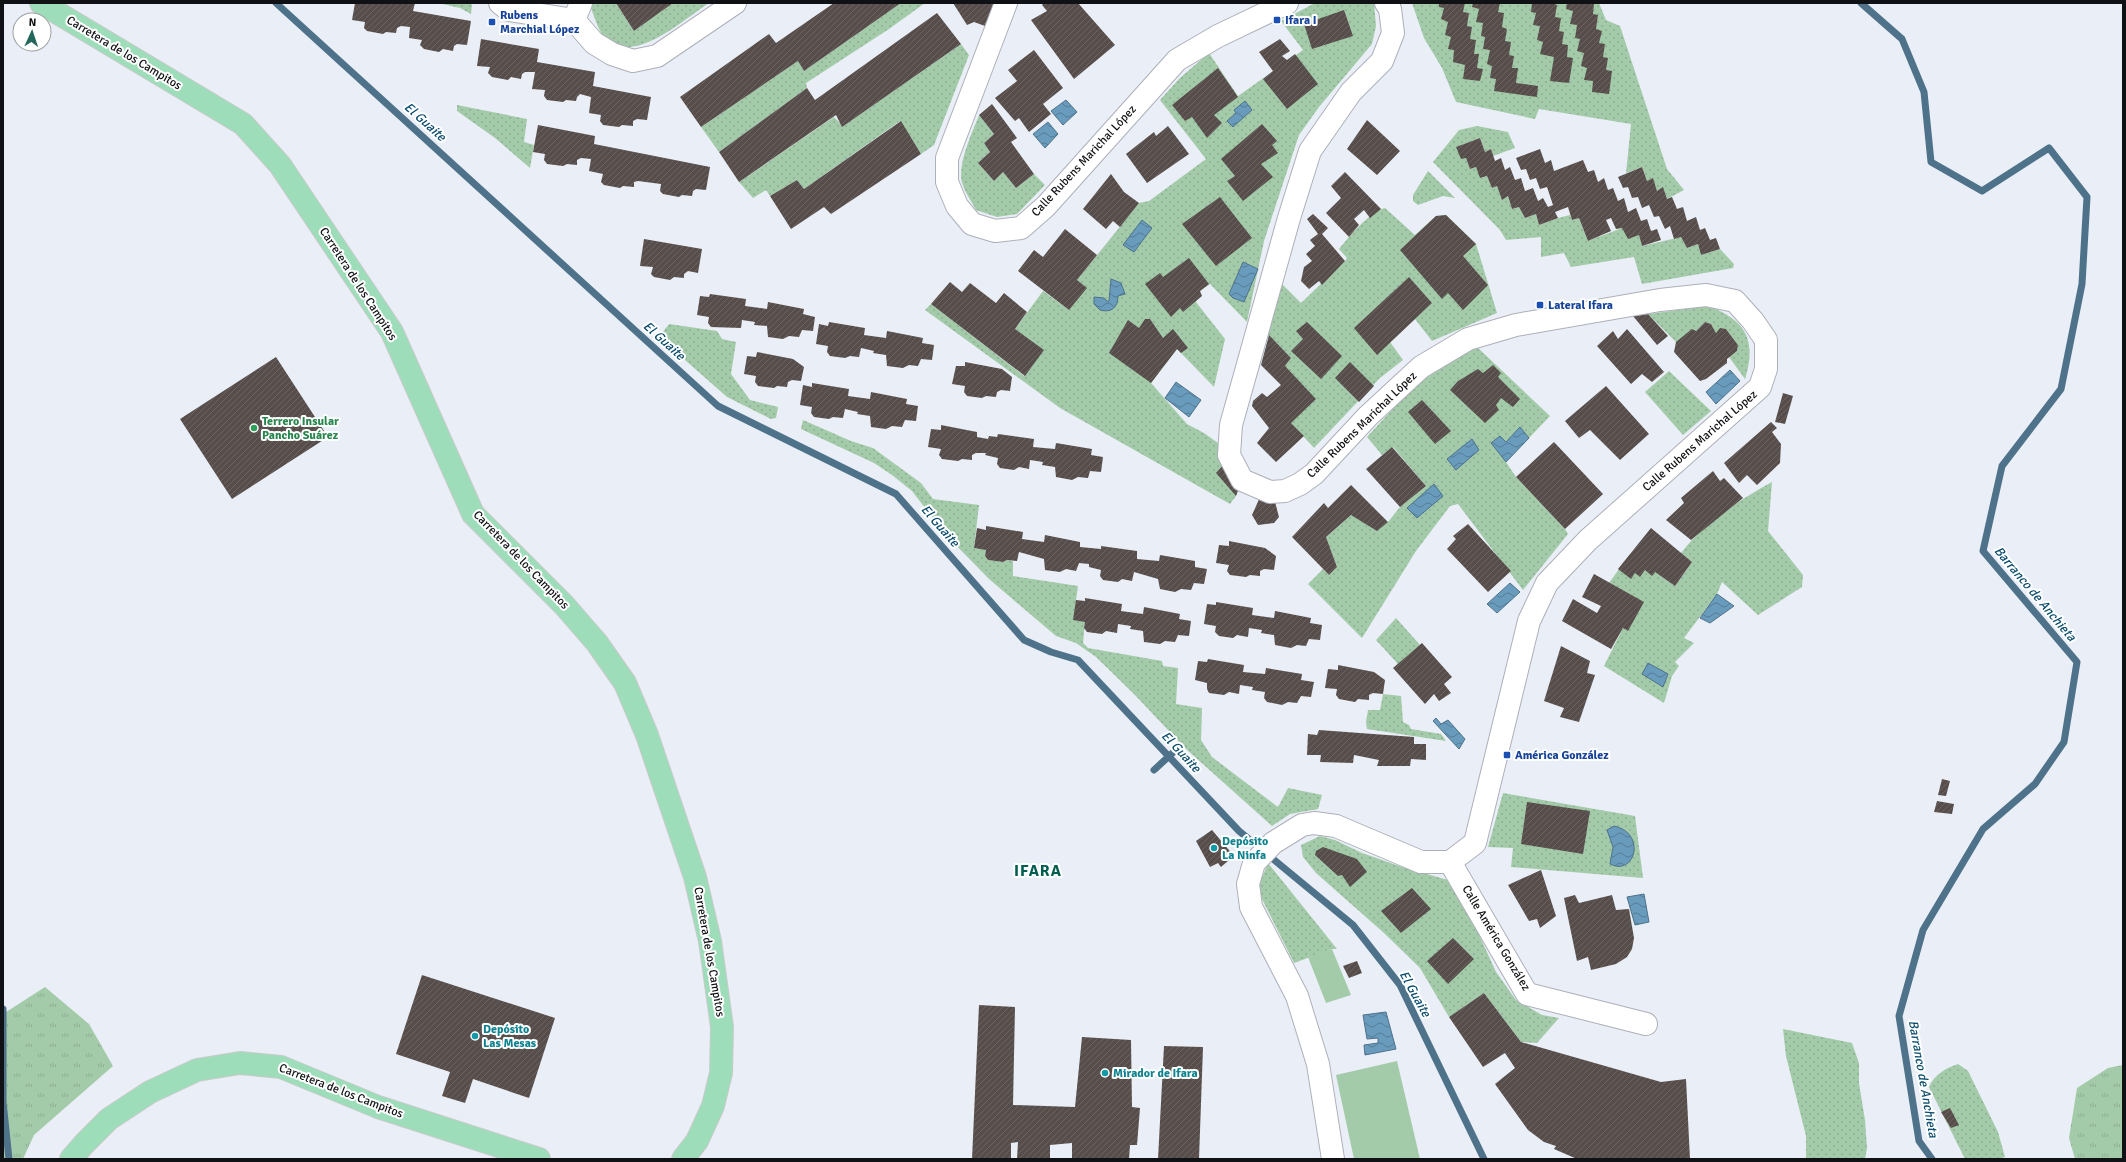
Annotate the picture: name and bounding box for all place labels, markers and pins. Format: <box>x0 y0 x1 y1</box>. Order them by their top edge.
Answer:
place label: Rubens Marchial López <box>500 8 580 37</box>
place label: Ifara I <box>1285 13 1317 28</box>
marker: Ifara I <box>1272 15 1282 25</box>
marker: Rubens Marchial López <box>487 17 497 27</box>
place label: Lateral Ifara <box>1548 298 1613 313</box>
marker: Lateral Ifara <box>1535 300 1545 310</box>
place label: Terrero Insular Pancho Suárez <box>262 414 339 443</box>
marker: Terrero Insular Pancho Suárez <box>249 423 259 433</box>
place label: América González <box>1515 748 1609 763</box>
marker: América González <box>1502 750 1512 760</box>
place label: Depósito La Ninfa <box>1222 834 1268 863</box>
marker: Depósito La Ninfa <box>1209 843 1219 853</box>
place label: Depósito Las Mesas <box>483 1022 537 1051</box>
marker: Depósito Las Mesas <box>470 1031 480 1041</box>
place label: Mirador de Ifara <box>1113 1066 1198 1081</box>
marker: Mirador de Ifara <box>1100 1068 1110 1078</box>

